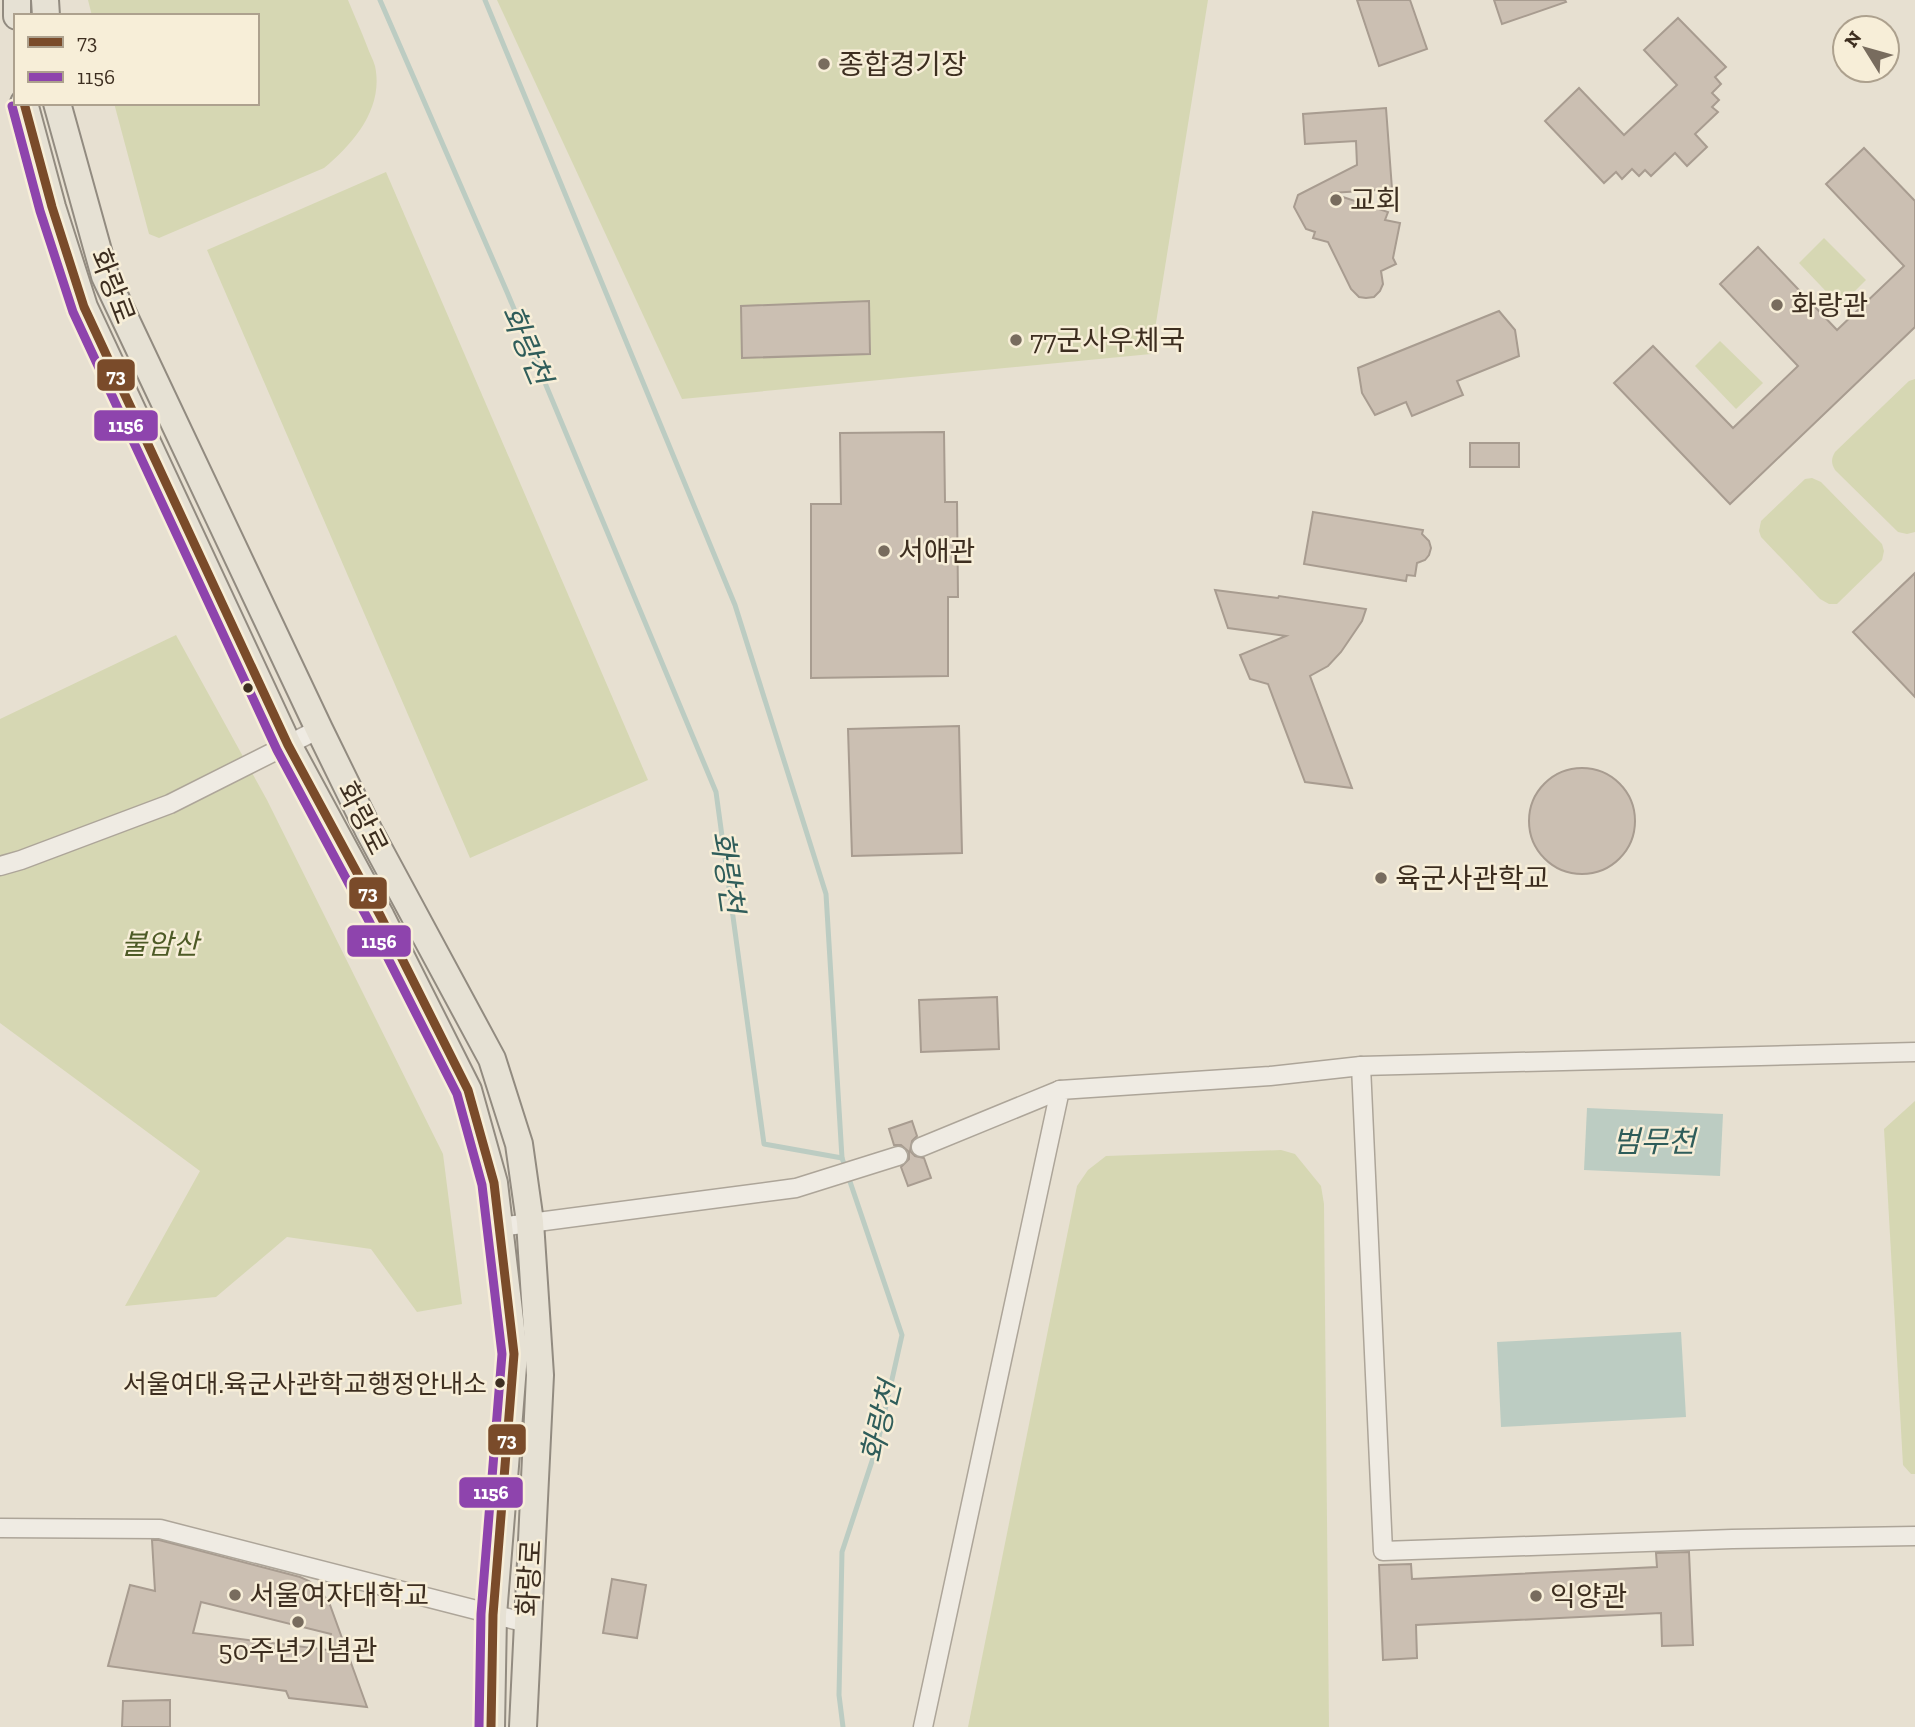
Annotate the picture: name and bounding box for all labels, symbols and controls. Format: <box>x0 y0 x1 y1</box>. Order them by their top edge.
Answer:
legend <box>14 14 259 105</box>
north arrow <box>1831 14 1901 84</box>
text: N <box>1839 26 1866 52</box>
text: 73 <box>77 29 97 54</box>
place label: 종합경기장 <box>838 48 967 81</box>
marker: 종합경기장 <box>816 56 832 72</box>
text: 1156 <box>77 64 115 89</box>
place label: 교회 <box>1350 184 1402 217</box>
marker: 교회 <box>1328 192 1344 208</box>
street label: 화랑로 <box>83 244 142 328</box>
place label: 화랑관 <box>1791 289 1868 322</box>
marker: 화랑관 <box>1769 297 1785 313</box>
water label: 화랑천 <box>493 300 560 393</box>
place label: 77군사우체국 <box>1030 324 1185 357</box>
marker: 77군사우체국 <box>1008 332 1024 348</box>
line badge: 73 <box>96 358 136 392</box>
text: 73 <box>106 364 126 387</box>
line badge: 1156 <box>93 409 159 442</box>
text: 1156 <box>108 414 144 437</box>
place label: 서애관 <box>898 535 975 568</box>
marker: 서애관 <box>876 543 892 559</box>
unlabelled marker <box>241 681 255 695</box>
street label: 화랑로 <box>330 776 395 860</box>
water label: 화랑천 <box>703 828 751 919</box>
place label: 육군사관학교 <box>1395 862 1550 895</box>
marker: 육군사관학교 <box>1373 870 1389 886</box>
line badge: 73 <box>348 876 388 910</box>
text: 73 <box>358 881 378 904</box>
line badge: 1156 <box>346 924 412 958</box>
park label: 불암산 <box>121 928 202 961</box>
text: 1156 <box>361 930 397 953</box>
water label: 범무천 <box>1613 1124 1699 1160</box>
place label: 서울여대.육군사관학교행정안내소 <box>123 1368 487 1400</box>
water label: 화랑천 <box>854 1374 909 1467</box>
marker: 서울여대.육군사관학교행정안내소 <box>493 1376 507 1390</box>
line badge: 73 <box>487 1423 527 1456</box>
text: 73 <box>497 1428 517 1451</box>
line badge: 1156 <box>458 1476 524 1509</box>
text: 1156 <box>473 1481 509 1504</box>
street label: 화랑로 <box>511 1539 548 1617</box>
place label: 서울여자대학교 <box>249 1579 429 1612</box>
place label: 익양관 <box>1550 1580 1627 1613</box>
marker: 서울여자대학교 <box>227 1587 243 1603</box>
marker: 익양관 <box>1528 1588 1544 1604</box>
marker: 50주년기념관 <box>290 1614 306 1630</box>
place label: 50주년기념관 <box>218 1634 378 1667</box>

